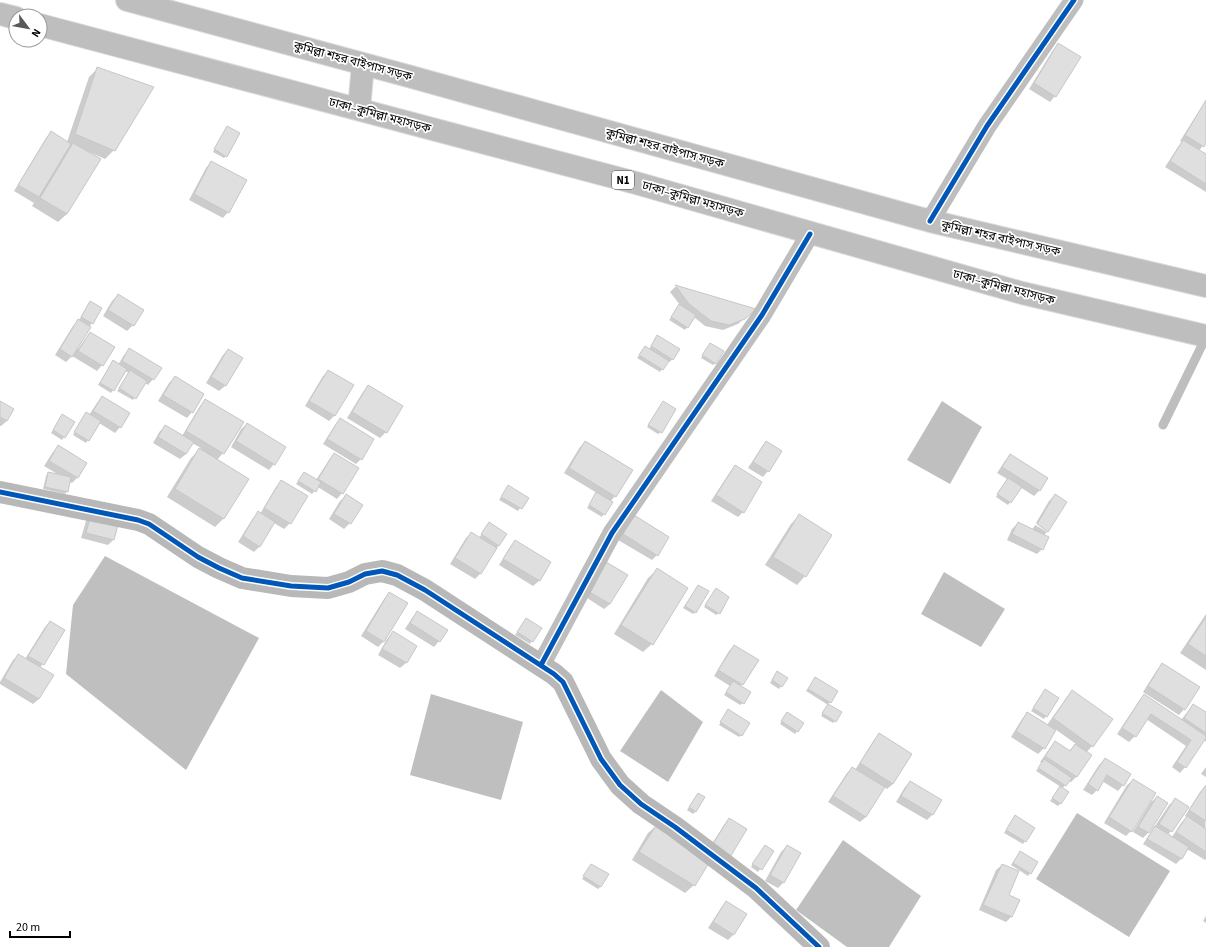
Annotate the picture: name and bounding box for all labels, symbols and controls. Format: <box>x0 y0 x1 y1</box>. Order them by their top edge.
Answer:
north arrow <box>8 8 48 48</box>
text: N <box>28 26 44 40</box>
street label: কুমিল্লা শহর বাইপাস সড়ক <box>291 37 414 86</box>
street label: ঢাকা–কুমিল্লা মহাসড়ক <box>326 93 433 137</box>
street label: কুমিল্লা শহর বাইপাস সড়ক <box>603 124 726 173</box>
road number: N1 <box>612 171 634 189</box>
street label: ঢাকা–কুমিল্লা মহাসড়ক <box>639 177 746 222</box>
street label: কুমিল্লা শহর বাইপাস সড়ক <box>939 216 1063 261</box>
street label: ঢাকা–কুমিল্লা মহাসড়ক <box>950 265 1057 309</box>
scale bar <box>10 913 70 939</box>
text: 20 m <box>16 919 40 936</box>

